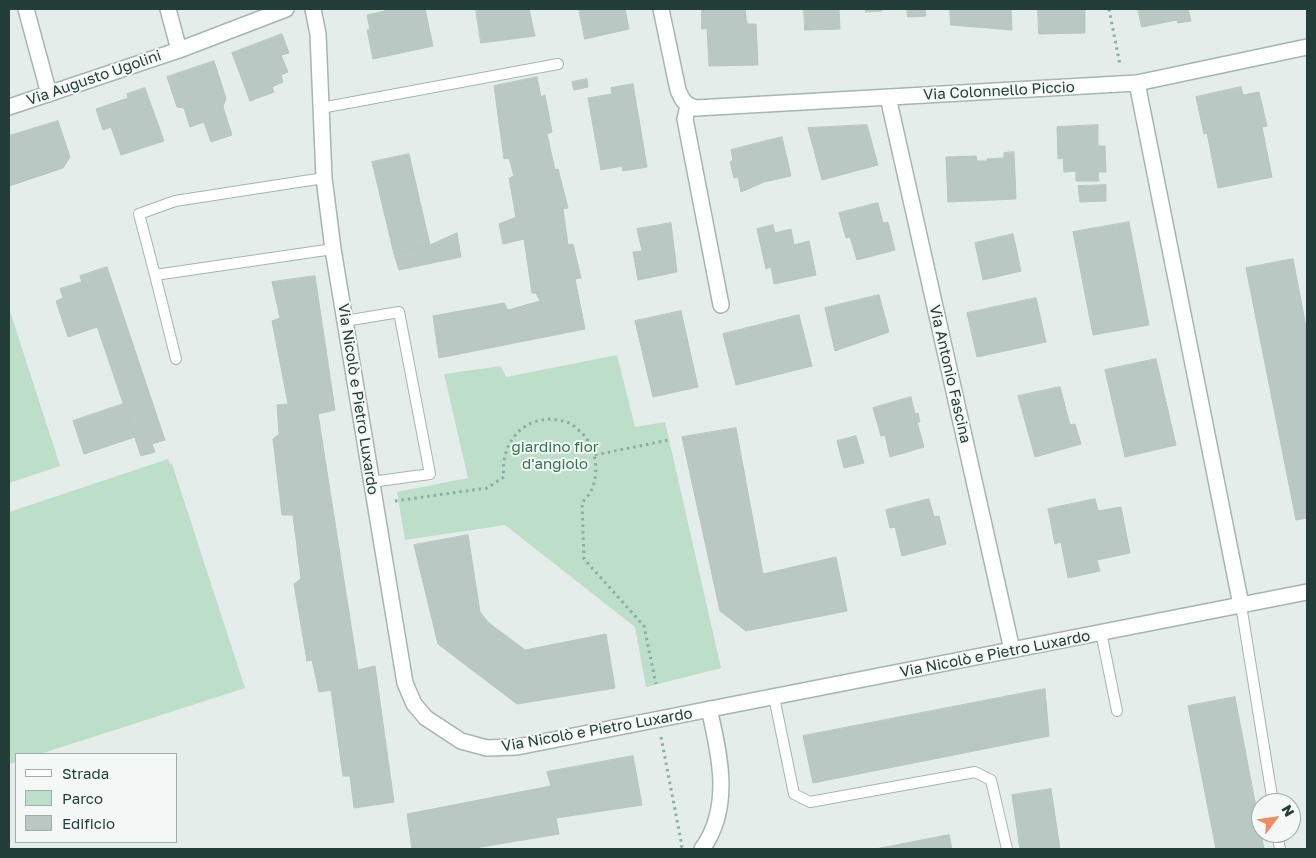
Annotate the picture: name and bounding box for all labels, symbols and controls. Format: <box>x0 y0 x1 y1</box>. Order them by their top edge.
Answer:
street label: Via Augusto Ugolini <box>24 46 164 110</box>
street label: Via Colonnello Piccio <box>923 78 1075 104</box>
street label: Via Nicolò e Pietro Luxardo <box>334 302 382 496</box>
street label: Via Antonio Fascina <box>925 303 975 445</box>
park label: giardino fior d'angiolo <box>512 438 598 473</box>
street label: Via Nicolò e Pietro Luxardo <box>898 627 1092 681</box>
street label: Via Nicolò e Pietro Luxardo <box>500 704 694 756</box>
legend <box>15 753 178 843</box>
text: Strada <box>62 764 109 782</box>
text: Parco <box>62 789 103 807</box>
north arrow <box>1251 793 1301 843</box>
text: N <box>1278 802 1298 819</box>
text: Edificio <box>62 814 115 832</box>

